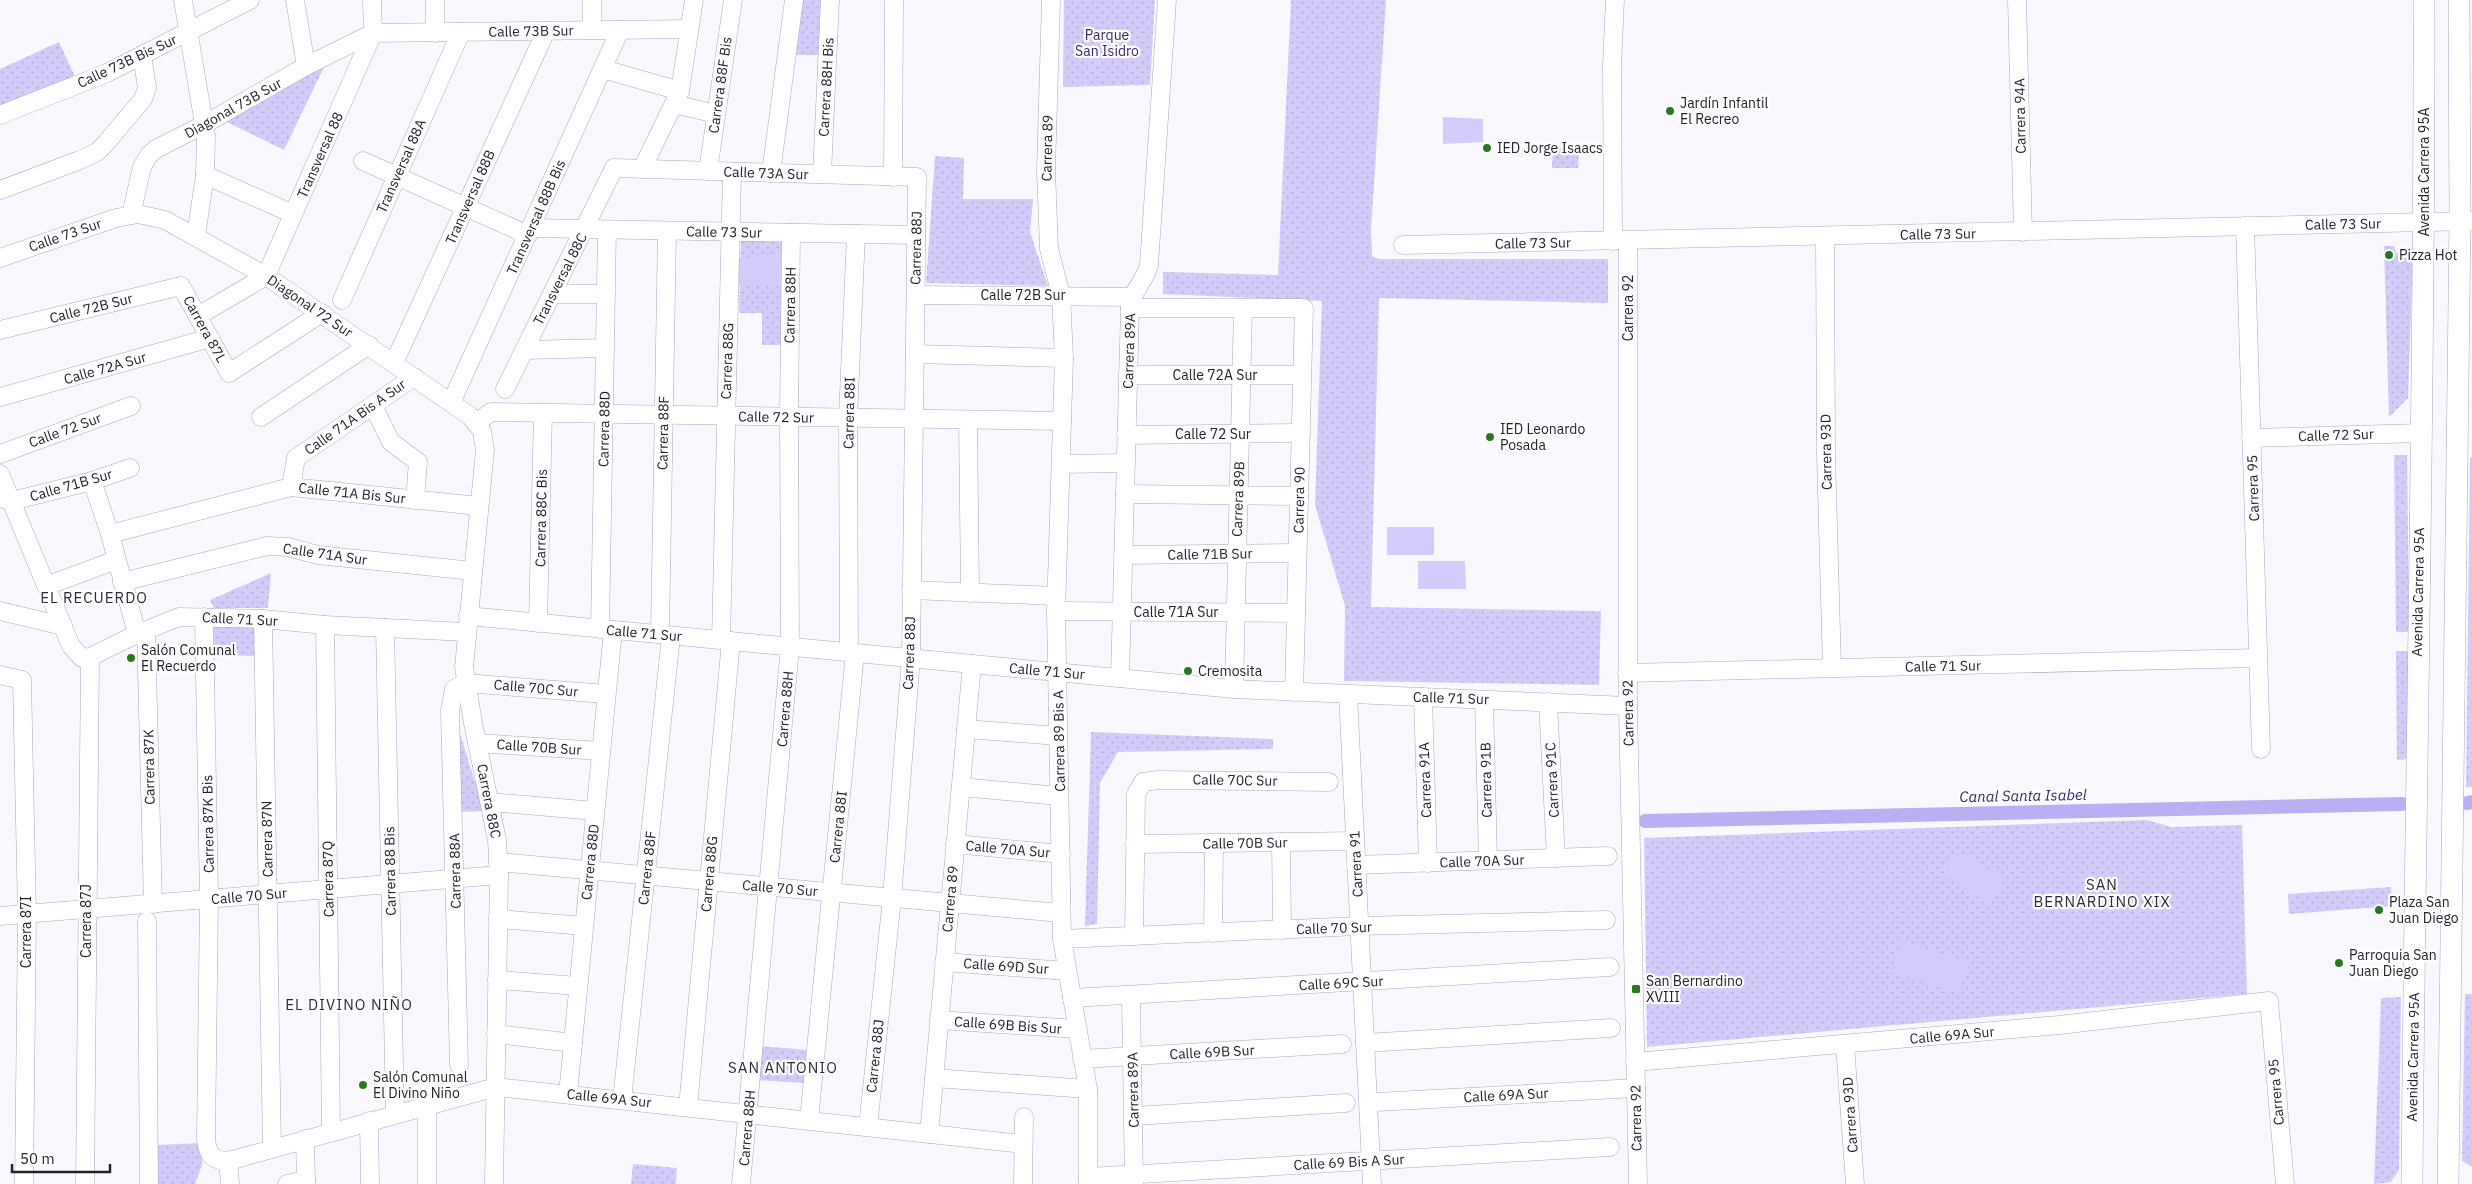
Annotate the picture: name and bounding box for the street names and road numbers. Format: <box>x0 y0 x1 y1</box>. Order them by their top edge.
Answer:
street label: Calle 73B Sur <box>488 21 574 41</box>
street label: Calle 73B Bis Sur <box>74 30 180 92</box>
street label: Carrera 88F Bis <box>704 35 736 134</box>
street label: Carrera 88H Bis <box>814 37 838 137</box>
street label: Diagonal 73B Sur <box>181 74 285 142</box>
street label: Carrera 94A <box>2010 78 2030 154</box>
street label: Avenida Carrera 95A <box>2415 107 2433 237</box>
street label: Transversal 88 <box>293 109 347 201</box>
street label: Carrera 89 <box>1037 114 1057 182</box>
street label: Transversal 88A <box>372 116 430 216</box>
street label: Transversal 88B <box>441 147 499 247</box>
street label: Transversal 88B Bis <box>503 156 570 277</box>
street label: Calle 73A Sur <box>723 163 809 183</box>
street label: Carrera 88J <box>906 211 926 285</box>
street label: Calle 73 Sur <box>26 214 104 256</box>
street label: Calle 73 Sur <box>2305 214 2381 234</box>
street label: Calle 73 Sur <box>686 222 762 242</box>
street label: Calle 73 Sur <box>1900 224 1976 244</box>
street label: Transversal 88C <box>529 230 591 328</box>
street label: Calle 73 Sur <box>1495 233 1571 253</box>
street label: Carrera 88H <box>780 267 800 343</box>
street label: Diagonal 72 Sur <box>264 271 356 341</box>
street label: Carrera 92 <box>1619 275 1637 341</box>
street label: Calle 72B Sur <box>980 286 1066 304</box>
street label: Calle 72B Sur <box>47 289 135 327</box>
street label: Carrera 87L <box>179 292 231 366</box>
street label: Carrera 89A <box>1119 313 1139 389</box>
street label: Carrera 88G <box>717 322 737 400</box>
street label: Calle 72A Sur <box>62 348 148 388</box>
street label: Calle 72A Sur <box>1172 366 1258 384</box>
street label: Calle 71A Bis A Sur <box>301 375 409 459</box>
street label: Carrera 88I <box>839 377 859 449</box>
street label: Carrera 88D <box>594 391 614 467</box>
street label: Carrera 88F <box>653 395 673 470</box>
street label: Calle 72 Sur <box>738 407 814 427</box>
street label: Calle 72 Sur <box>26 409 104 451</box>
street label: Carrera 93D <box>1816 414 1836 490</box>
street label: Calle 72 Sur <box>1175 425 1251 443</box>
street label: Calle 72 Sur <box>2298 425 2374 445</box>
street label: Carrera 95 <box>2243 454 2263 522</box>
street label: Carrera 89B <box>1228 461 1248 537</box>
street label: Calle 71B Sur <box>28 465 114 505</box>
street label: Carrera 90 <box>1289 466 1309 534</box>
street label: Carrera 88C Bis <box>531 469 551 567</box>
street label: Calle 71A Bis Sur <box>297 478 407 508</box>
street label: Avenida Carrera 95A <box>2408 527 2428 657</box>
street label: Calle 71A Sur <box>282 539 368 569</box>
street label: Calle 71B Sur <box>1167 544 1253 564</box>
street label: Calle 71A Sur <box>1133 603 1219 621</box>
street label: Calle 71 Sur <box>202 608 278 630</box>
street label: Carrera 88J <box>899 616 919 690</box>
street label: Calle 71 Sur <box>605 621 683 645</box>
street label: Calle 71 Sur <box>1905 656 1981 676</box>
street label: Calle 71 Sur <box>1008 659 1086 683</box>
street label: Carrera 88H <box>773 670 797 748</box>
street label: Calle 70C Sur <box>493 675 579 701</box>
street label: Carrera 92 <box>1618 679 1638 747</box>
street label: Calle 71 Sur <box>1413 688 1489 708</box>
street label: Carrera 89 Bis A <box>1049 690 1069 792</box>
street label: Carrera 87K <box>139 729 159 805</box>
street label: Calle 70B Sur <box>496 735 582 759</box>
street label: Carrera 91A <box>1415 742 1435 818</box>
street label: Carrera 91B <box>1476 742 1496 818</box>
street label: Carrera 91C <box>1541 742 1563 818</box>
street label: Carrera 88C <box>473 762 505 840</box>
street label: Calle 70C Sur <box>1192 770 1278 790</box>
street label: Carrera 87K Bis <box>198 774 218 873</box>
street label: Carrera 88I <box>825 790 851 864</box>
street label: Carrera 87N <box>257 801 277 877</box>
street label: Carrera 88D <box>577 823 603 901</box>
street label: Carrera 88 Bis <box>380 826 400 916</box>
street label: Carrera 88F <box>634 830 660 906</box>
street label: Carrera 91 <box>1345 830 1367 898</box>
street label: Carrera 88A <box>445 833 465 909</box>
street label: Calle 70B Sur <box>1202 833 1288 853</box>
street label: Carrera 88G <box>697 835 721 913</box>
street label: Calle 70A Sur <box>965 836 1051 862</box>
street label: Carrera 87Q <box>318 840 338 917</box>
street label: Calle 70A Sur <box>1439 851 1525 871</box>
street label: Carrera 89 <box>938 865 962 933</box>
street label: Calle 70 Sur <box>741 876 819 900</box>
street label: Carrera 87J <box>77 884 95 958</box>
street label: Calle 70 Sur <box>210 884 288 908</box>
street label: Carrera 87I <box>17 896 35 968</box>
street label: Calle 70 Sur <box>1296 918 1372 938</box>
street label: Calle 69D Sur <box>963 954 1049 978</box>
street label: Calle 69C Sur <box>1298 972 1384 994</box>
street label: Avenida Carrera 95A <box>2403 992 2423 1122</box>
street label: Calle 69B Bis Sur <box>954 1012 1062 1038</box>
street label: Carrera 88J <box>862 1018 888 1094</box>
street label: Calle 69A Sur <box>1909 1022 1995 1048</box>
street label: Calle 69B Sur <box>1169 1041 1255 1063</box>
street label: Carrera 89A <box>1123 1052 1143 1128</box>
street label: Carrera 95 <box>2264 1058 2288 1126</box>
street label: Carrera 93D <box>1838 1076 1862 1154</box>
street label: Calle 69A Sur <box>1463 1084 1549 1106</box>
street label: Carrera 92 <box>1626 1084 1646 1152</box>
street label: Calle 69A Sur <box>566 1085 652 1111</box>
street label: Carrera 88H <box>735 1089 759 1167</box>
street label: Calle 69 Bis A Sur <box>1293 1150 1405 1174</box>

